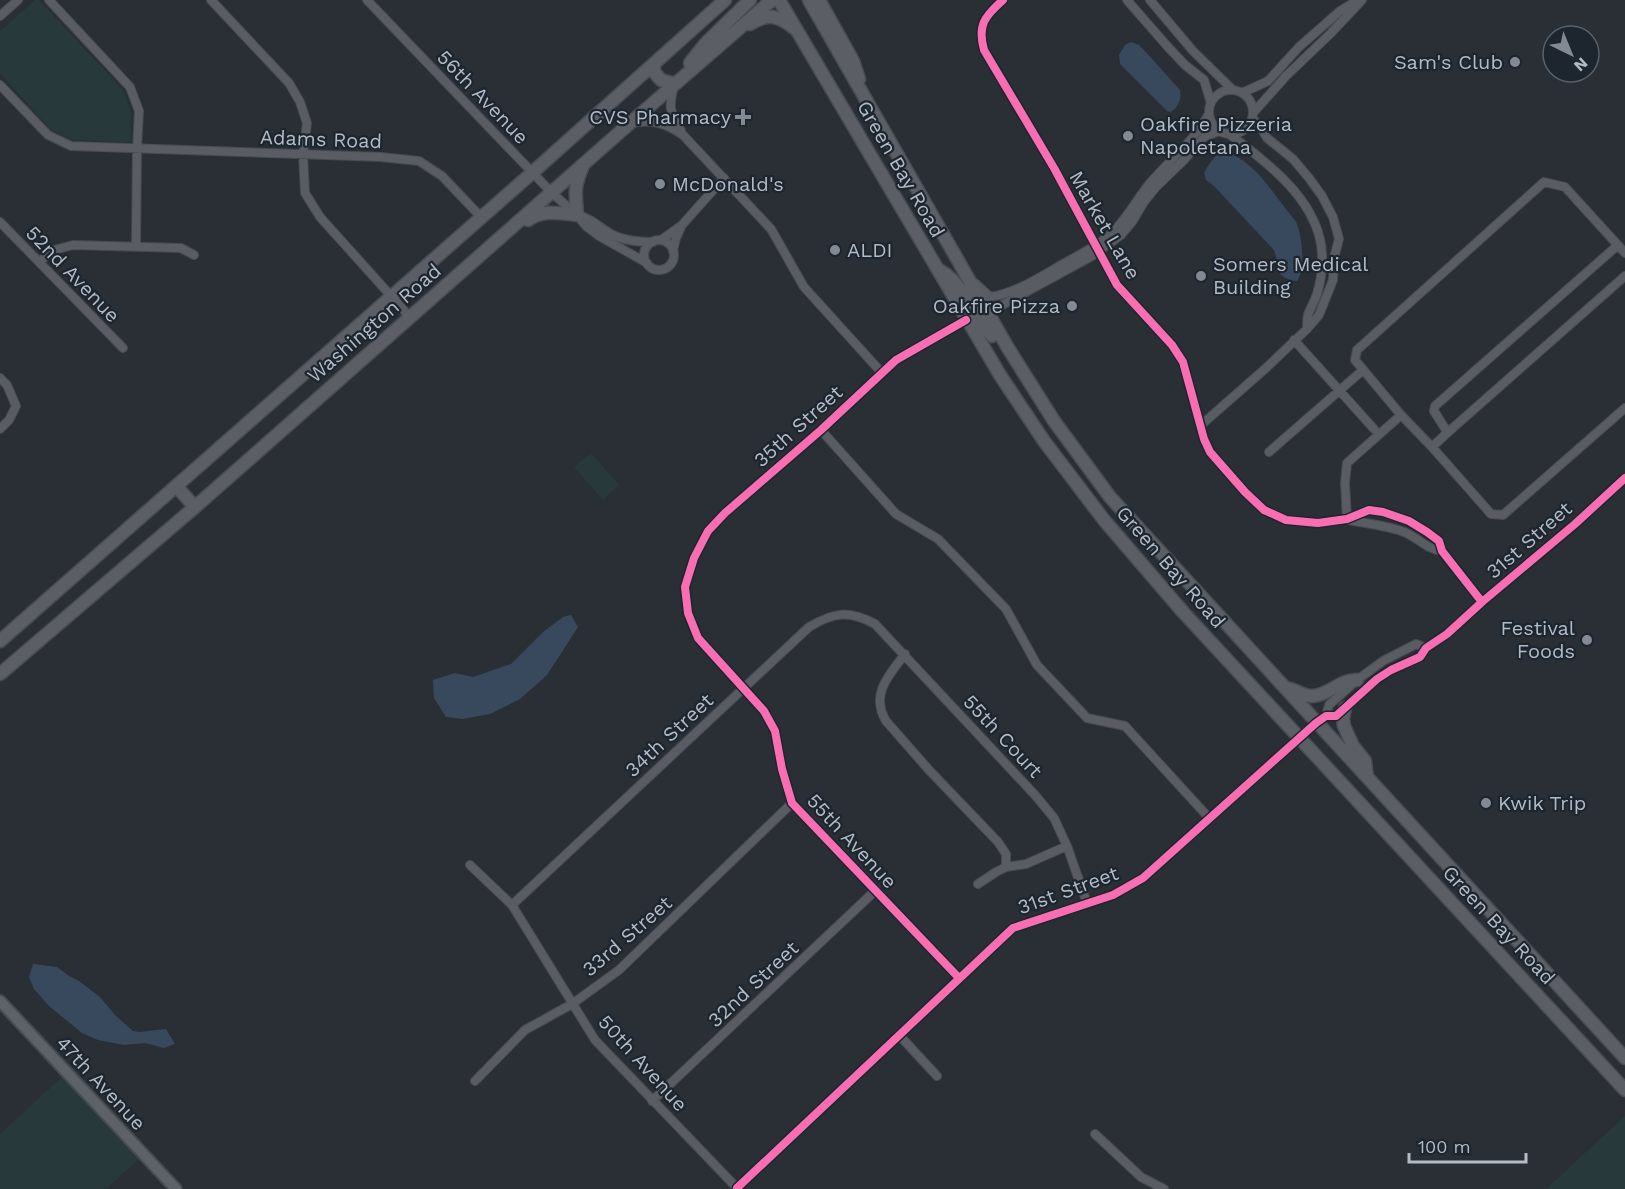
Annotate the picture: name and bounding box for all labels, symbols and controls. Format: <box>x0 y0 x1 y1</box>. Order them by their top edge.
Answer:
north arrow <box>1541 24 1601 84</box>
street label: 56th Avenue <box>432 45 534 149</box>
place label: Sam's Club <box>1394 50 1503 74</box>
text: N <box>1570 54 1592 76</box>
marker: Sam's Club <box>1508 55 1522 69</box>
street label: Green Bay Road <box>852 96 950 242</box>
place label: CVS Pharmacy <box>589 105 732 129</box>
marker: CVS Pharmacy <box>736 110 750 124</box>
place label: Oakfire Pizzeria Napoletana <box>1140 112 1292 159</box>
street label: Adams Road <box>260 125 382 153</box>
marker: Oakfire Pizzeria Napoletana <box>1121 129 1135 143</box>
street label: Market Lane <box>1064 167 1146 283</box>
place label: McDonald's <box>672 172 784 196</box>
marker: McDonald's <box>653 177 667 191</box>
street label: 52nd Avenue <box>21 221 125 327</box>
place label: ALDI <box>847 238 893 262</box>
marker: ALDI <box>828 243 842 257</box>
place label: Somers Medical Building <box>1213 252 1368 299</box>
street label: Washington Road <box>302 258 446 388</box>
marker: Somers Medical Building <box>1194 269 1208 283</box>
place label: Oakfire Pizza <box>933 294 1060 318</box>
marker: Oakfire Pizza <box>1065 299 1079 313</box>
street label: 35th Street <box>749 380 848 472</box>
street label: 31st Street <box>1481 496 1577 584</box>
street label: Green Bay Road <box>1111 501 1231 633</box>
place label: Festival Foods <box>1501 616 1575 663</box>
marker: Festival Foods <box>1580 633 1594 647</box>
street label: 34th Street <box>620 688 718 782</box>
street label: 55th Court <box>958 689 1048 783</box>
street label: 55th Avenue <box>802 789 902 893</box>
place label: Kwik Trip <box>1498 791 1586 815</box>
marker: Kwik Trip <box>1479 796 1493 810</box>
street label: 31st Street <box>1014 860 1122 919</box>
street label: Green Bay Road <box>1438 861 1560 989</box>
street label: 33rd Street <box>577 890 677 981</box>
street label: 32nd Street <box>703 935 804 1032</box>
street label: 50th Avenue <box>593 1010 693 1116</box>
street label: 47th Avenue <box>51 1031 151 1135</box>
scale bar <box>1409 1126 1526 1164</box>
text: 100 m <box>1418 1136 1471 1157</box>

